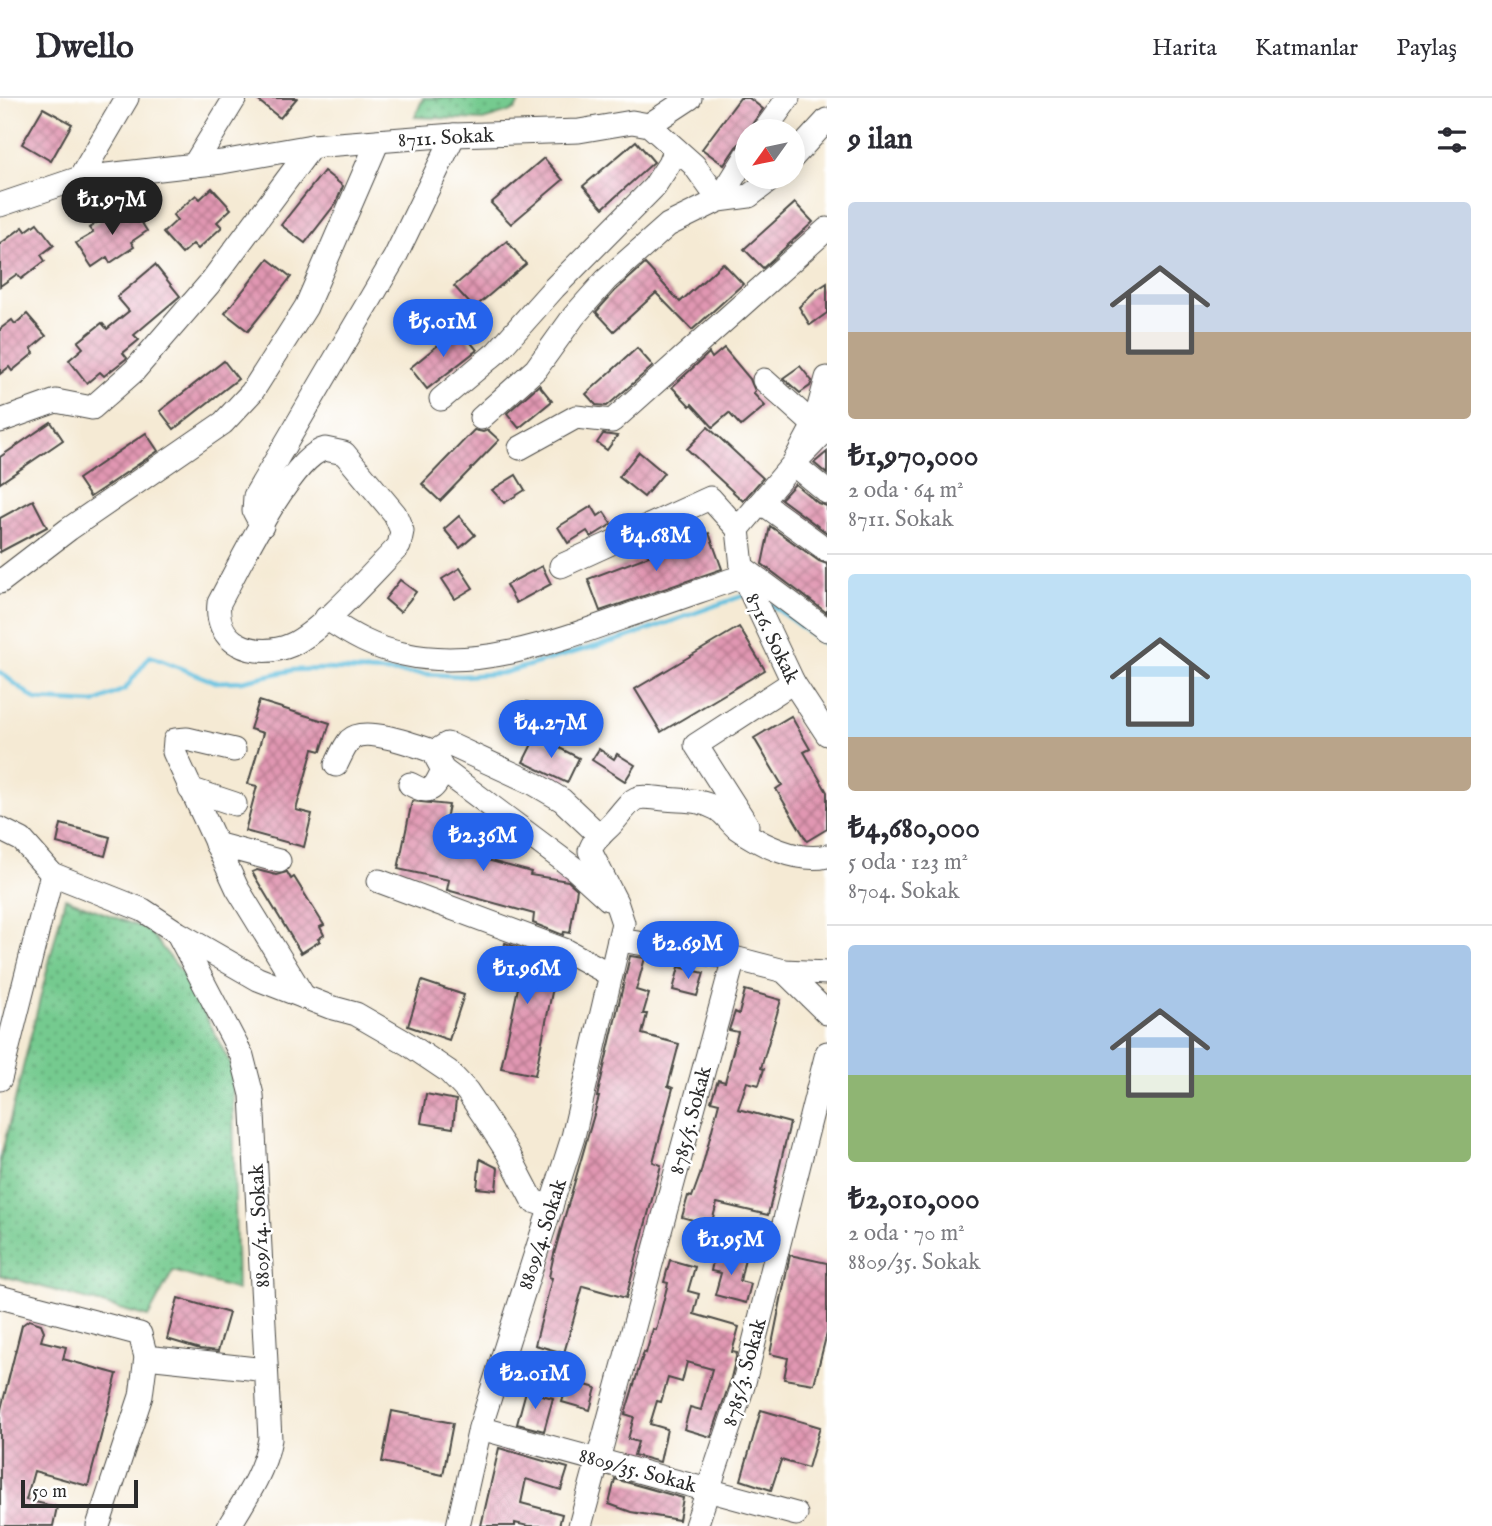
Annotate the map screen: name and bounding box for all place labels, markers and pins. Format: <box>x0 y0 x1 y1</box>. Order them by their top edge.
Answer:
pin: ₺1.97M <box>55 178 169 237</box>
pin: ₺5.01M <box>386 300 500 359</box>
pin: ₺4.68M <box>599 514 713 573</box>
pin: ₺4.27M <box>494 700 608 760</box>
pin: ₺2.36M <box>426 814 540 873</box>
pin: ₺2.69M <box>631 922 745 981</box>
pin: ₺1.96M <box>470 946 584 1006</box>
pin: ₺1.95M <box>674 1218 788 1277</box>
pin: ₺2.01M <box>478 1352 592 1411</box>

